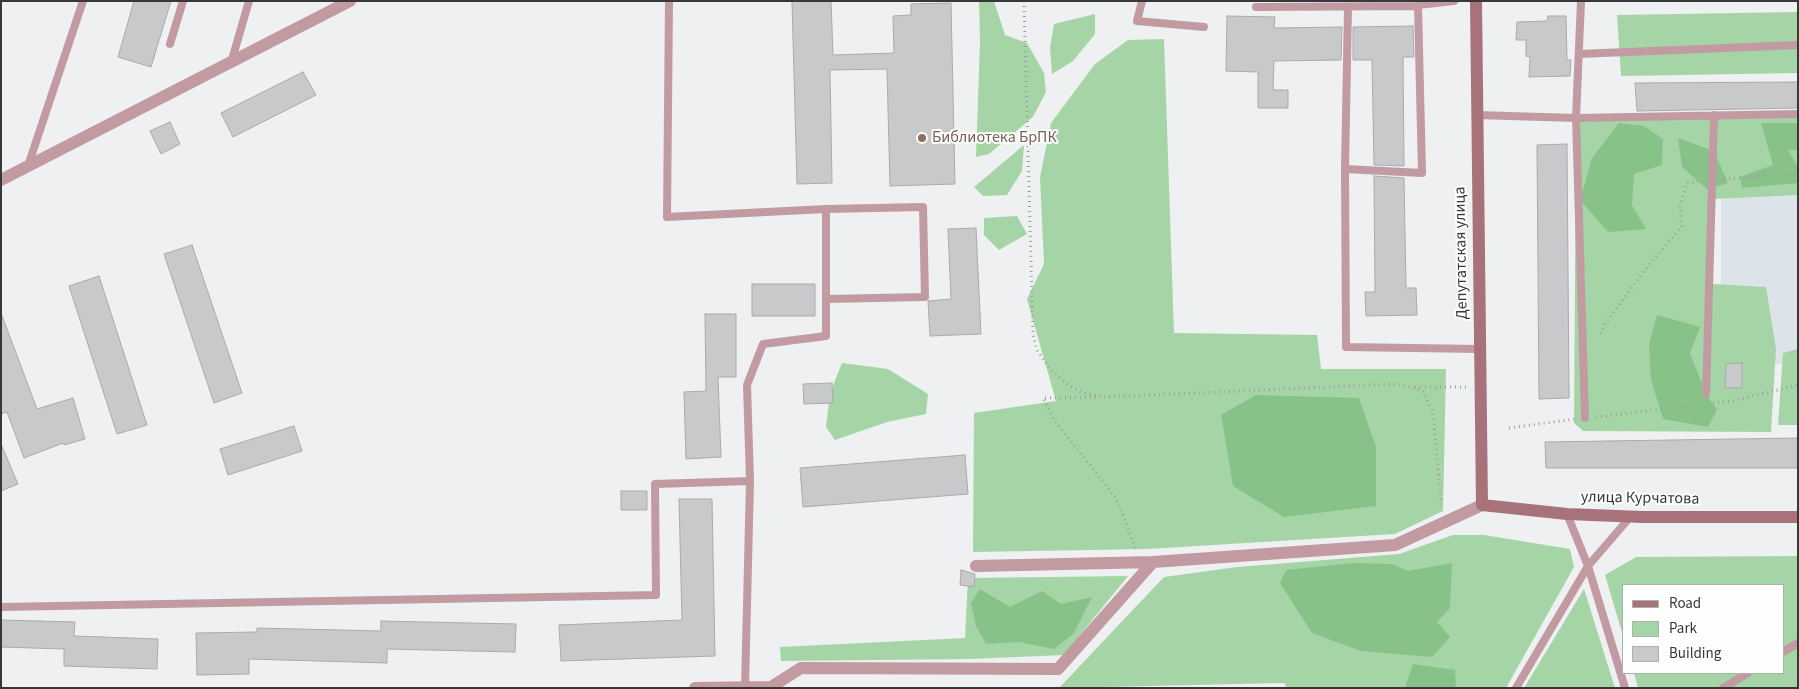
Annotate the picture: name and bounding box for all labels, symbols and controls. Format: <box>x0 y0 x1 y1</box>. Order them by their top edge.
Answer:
place label: Библиотека БрПК <box>932 128 1057 148</box>
marker: Библиотека БрПК <box>916 132 928 144</box>
street label: Депутатская улица <box>1451 186 1473 320</box>
street label: улица Курчатова <box>1581 488 1699 510</box>
legend <box>1622 584 1784 674</box>
text: Road <box>1669 593 1701 614</box>
text: Park <box>1669 618 1697 639</box>
text: Building <box>1669 643 1721 664</box>

